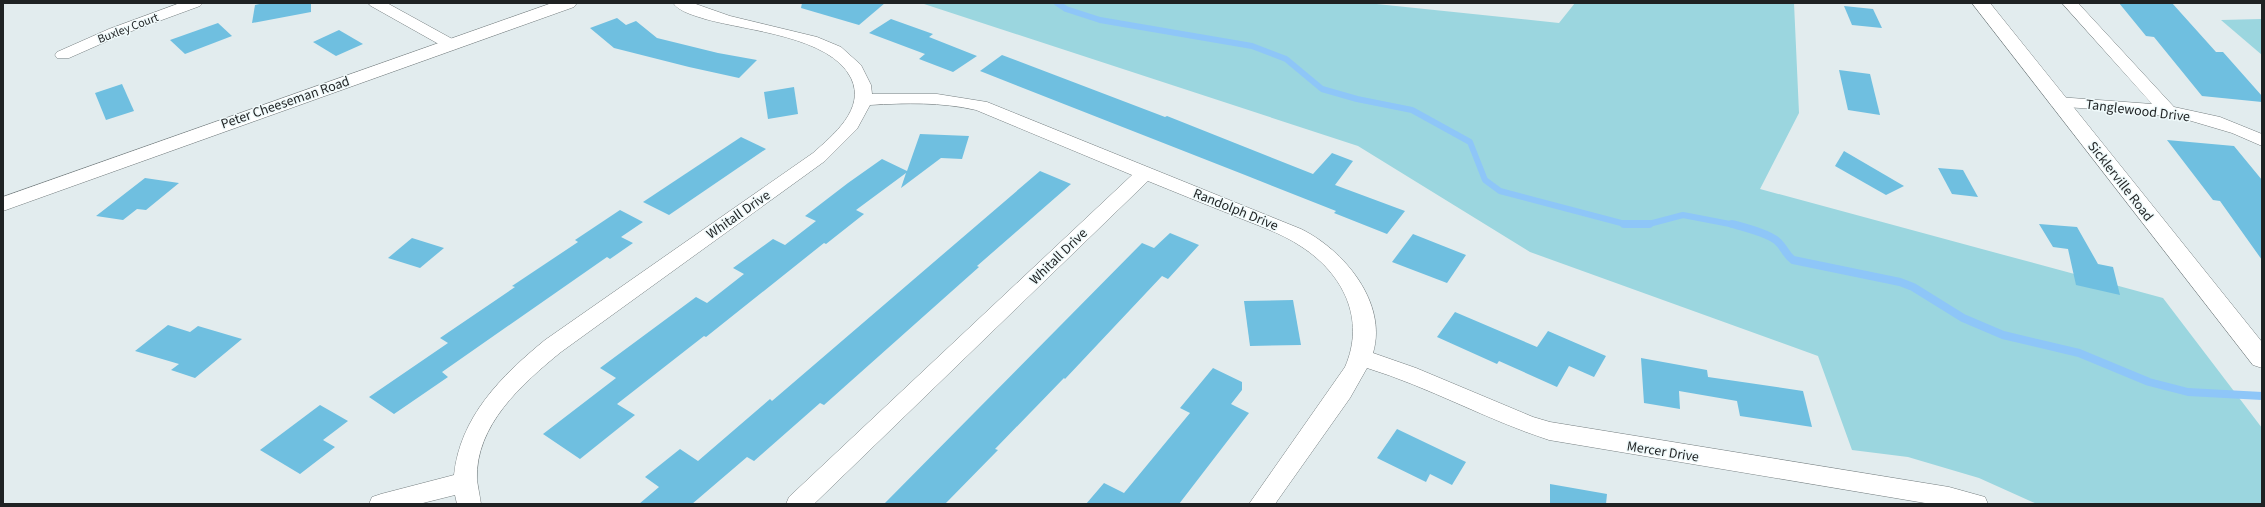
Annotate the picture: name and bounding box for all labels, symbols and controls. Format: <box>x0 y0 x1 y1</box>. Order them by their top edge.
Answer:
street label: Buxley Court <box>95 9 161 48</box>
street label: Peter Cheeseman Road <box>218 72 352 134</box>
street label: Tanglewood Drive <box>2085 95 2191 127</box>
street label: Sicklerville Road <box>2083 137 2158 226</box>
street label: Randolph Drive <box>1190 184 1281 236</box>
street label: Whitall Drive <box>703 185 775 244</box>
street label: Whitall Drive <box>1025 224 1092 290</box>
street label: Mercer Drive <box>1625 436 1700 468</box>

